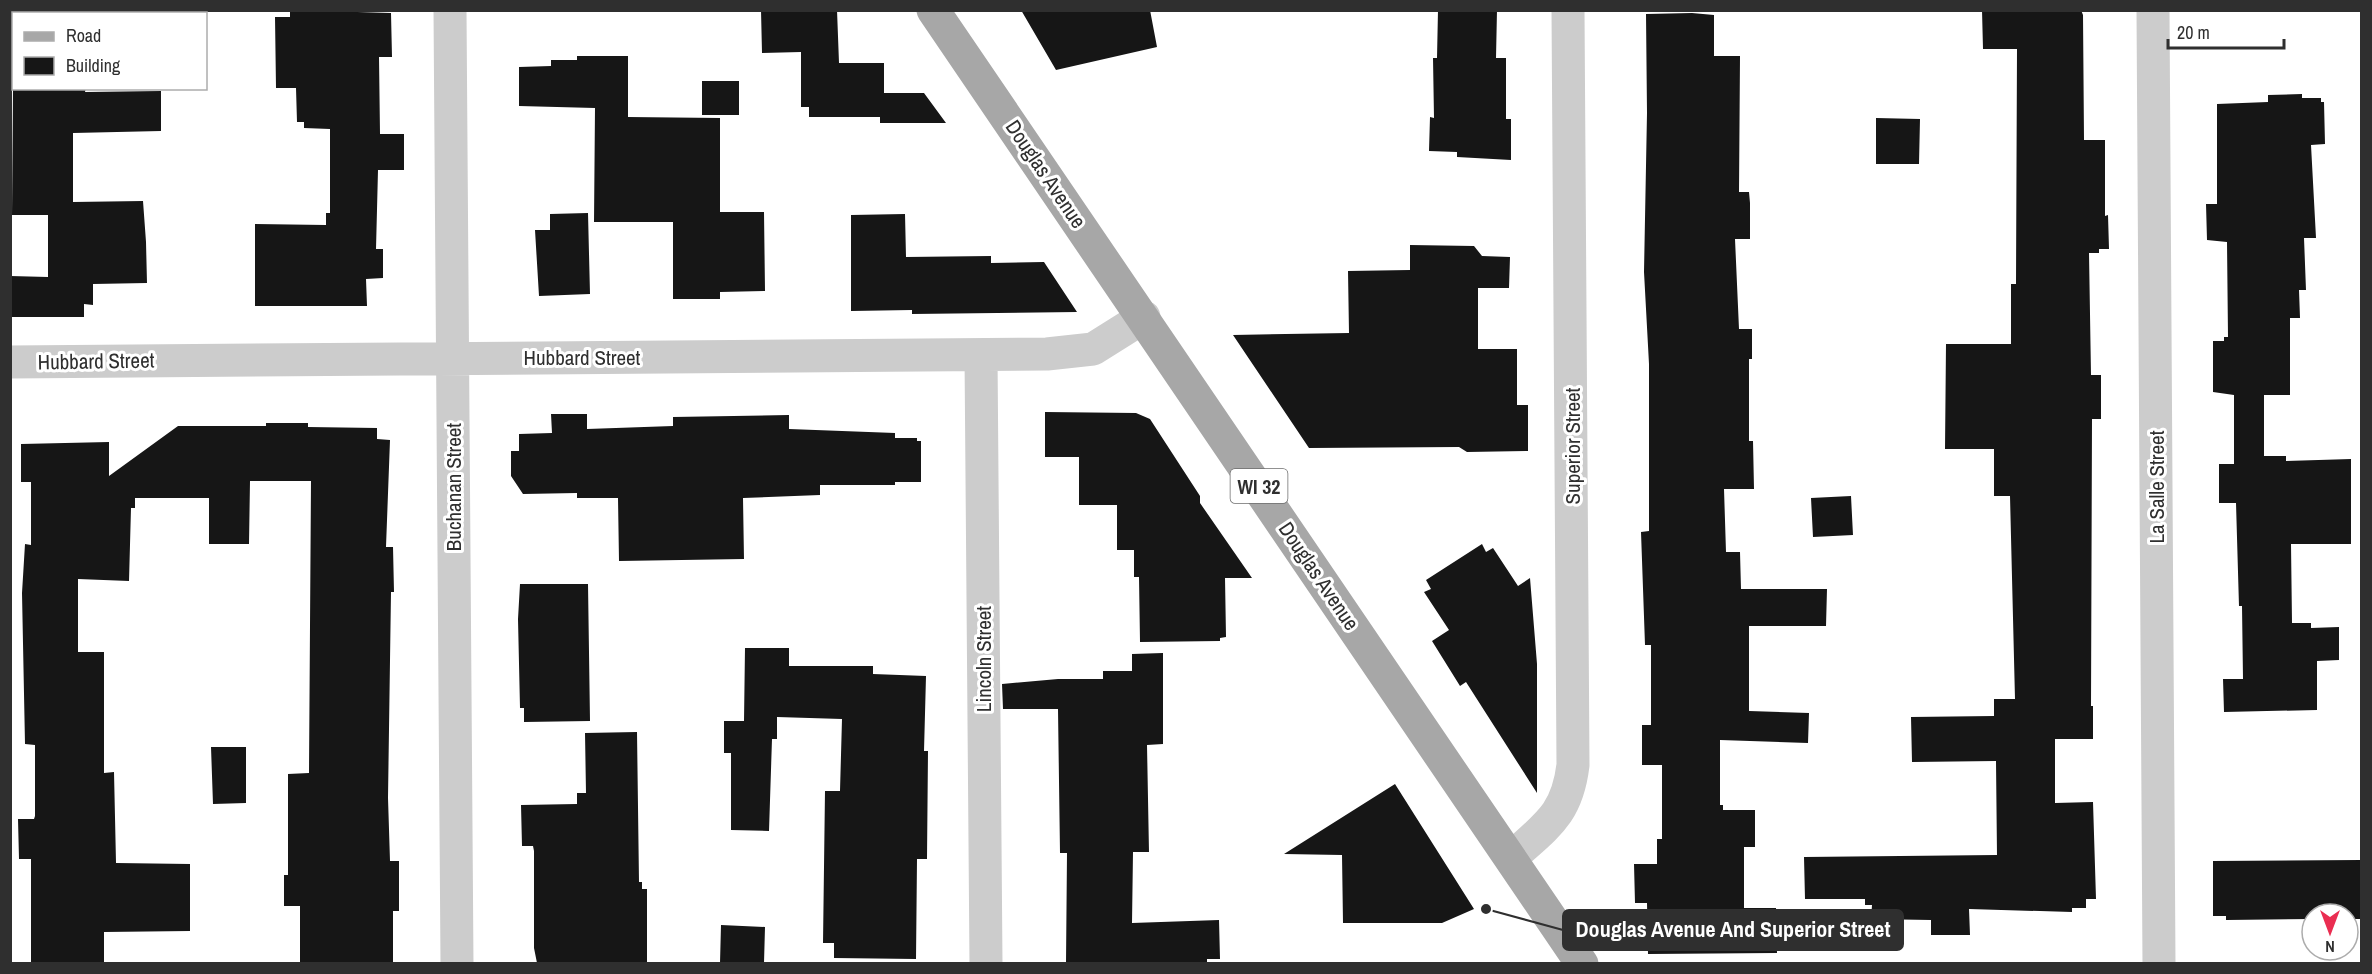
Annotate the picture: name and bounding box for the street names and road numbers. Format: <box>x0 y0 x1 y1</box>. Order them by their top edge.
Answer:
street label: Douglas Avenue <box>999 114 1093 234</box>
street label: Hubbard Street <box>524 343 641 372</box>
street label: Hubbard Street <box>37 345 155 377</box>
street label: Superior Street <box>1558 387 1587 504</box>
street label: Buchanan Street <box>439 423 468 551</box>
street label: La Salle Street <box>2142 430 2171 543</box>
road number: WI 32 <box>1230 469 1288 503</box>
street label: Douglas Avenue <box>1272 516 1366 636</box>
street label: Lincoln Street <box>969 606 998 712</box>

